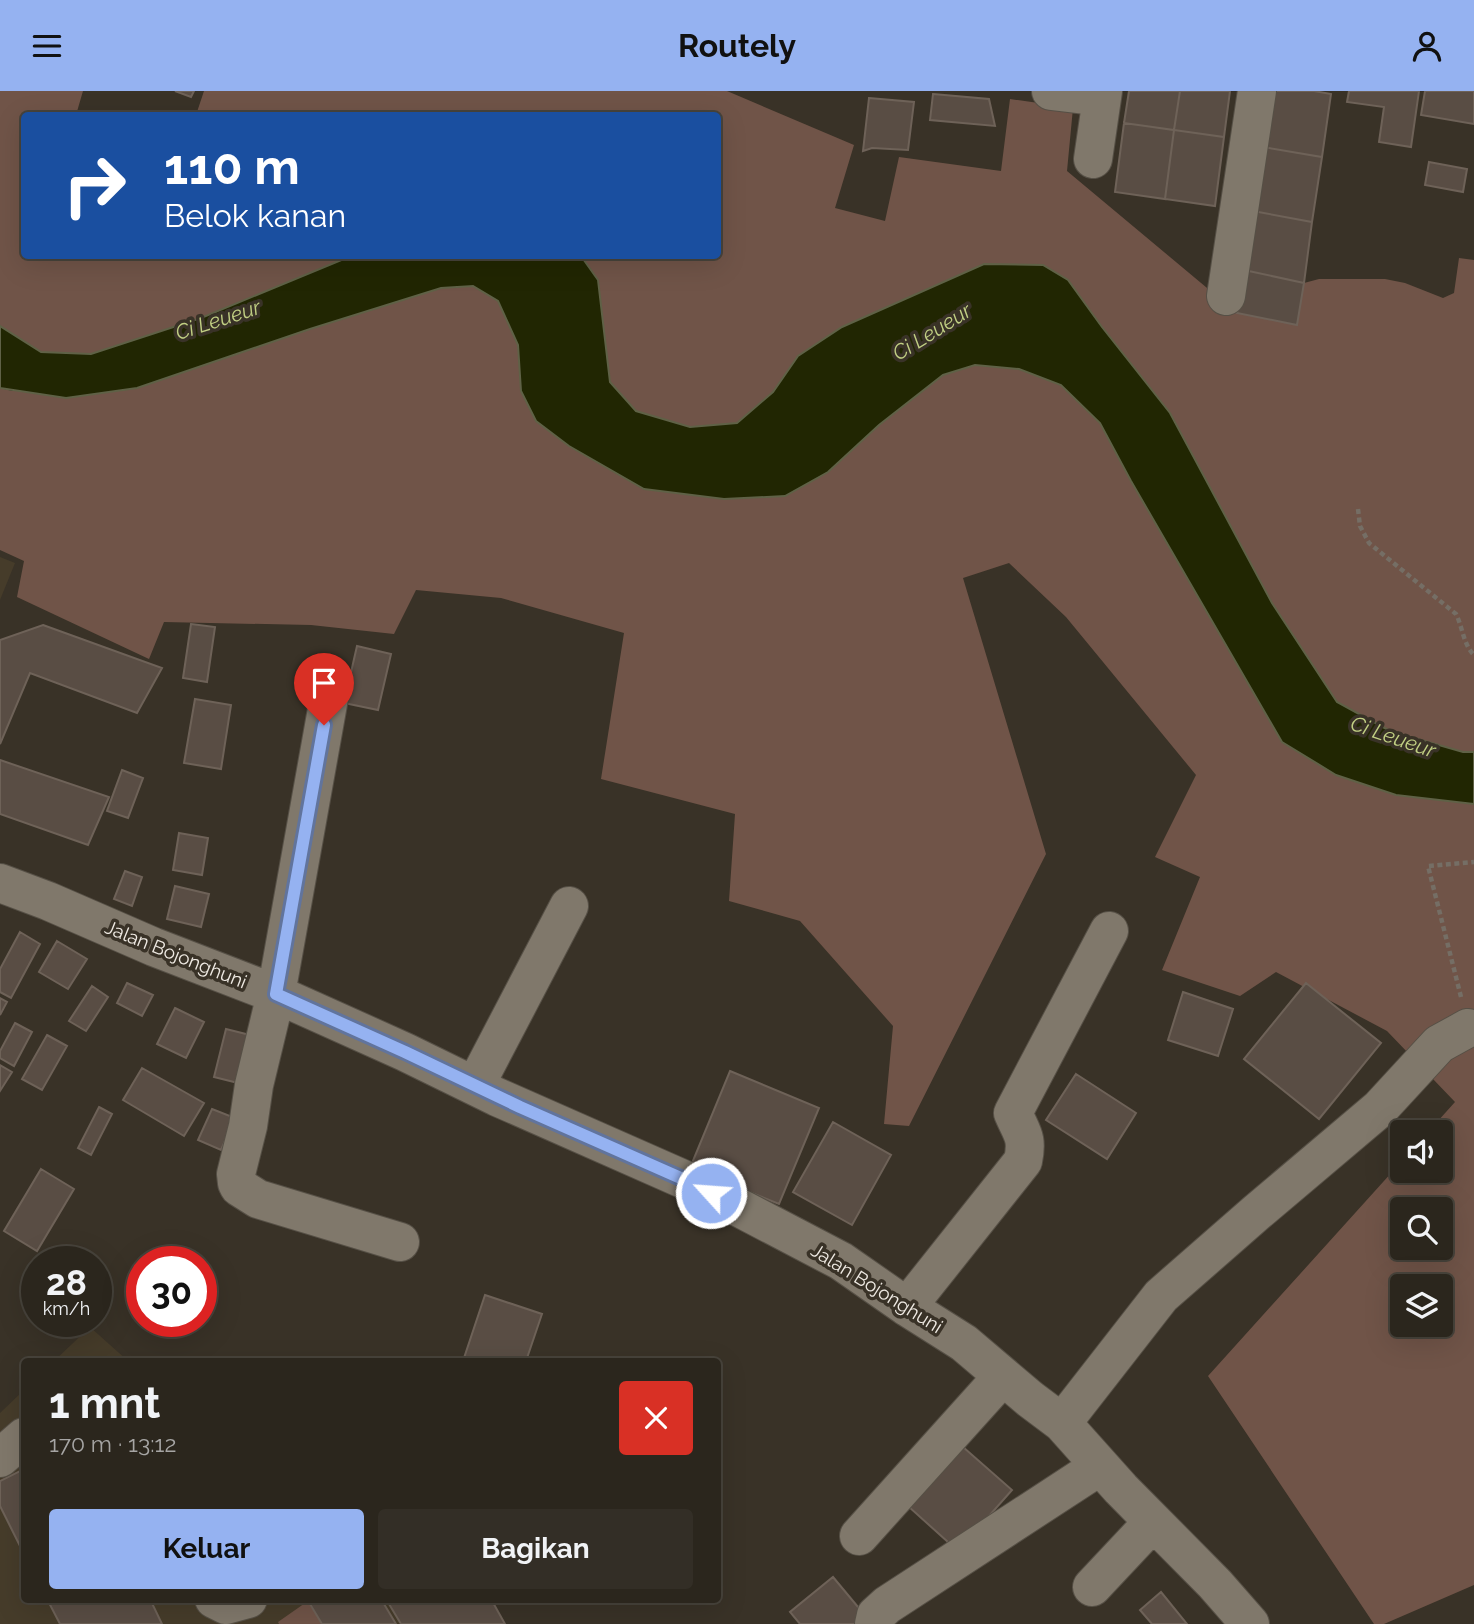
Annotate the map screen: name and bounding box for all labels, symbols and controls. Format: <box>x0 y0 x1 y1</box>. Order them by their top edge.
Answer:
icon: menu <box>28 27 66 65</box>
text: Routely <box>678 27 796 64</box>
icon: person <box>1408 27 1446 65</box>
text: 110 m <box>164 138 300 195</box>
icon: right <box>49 140 140 231</box>
text: Belok kanan <box>164 197 346 234</box>
water label: Ci Leueur <box>172 294 264 345</box>
water label: Ci Leueur <box>888 297 976 366</box>
pin <box>294 653 354 725</box>
icon: arrive <box>305 664 343 702</box>
water label: Ci Leueur <box>1347 710 1440 763</box>
street label: Jalan Bojonghuni <box>102 916 250 992</box>
map controls <box>1390 1120 1453 1337</box>
button: sound <box>1390 1120 1453 1183</box>
position arrow <box>674 1156 748 1230</box>
button: search <box>1390 1197 1453 1260</box>
street label: Jalan Bojonghuni <box>807 1239 947 1337</box>
speed limit sign: 30 <box>126 1246 217 1337</box>
text: 28 <box>46 1262 87 1303</box>
button: layers <box>1390 1274 1453 1337</box>
text: km/h <box>43 1298 90 1319</box>
text: 1 mnt <box>49 1379 160 1428</box>
button: close <box>619 1381 693 1455</box>
text: 170 m · 13:12 <box>49 1430 176 1457</box>
button: Keluar <box>49 1509 364 1589</box>
button: Bagikan <box>378 1509 693 1589</box>

